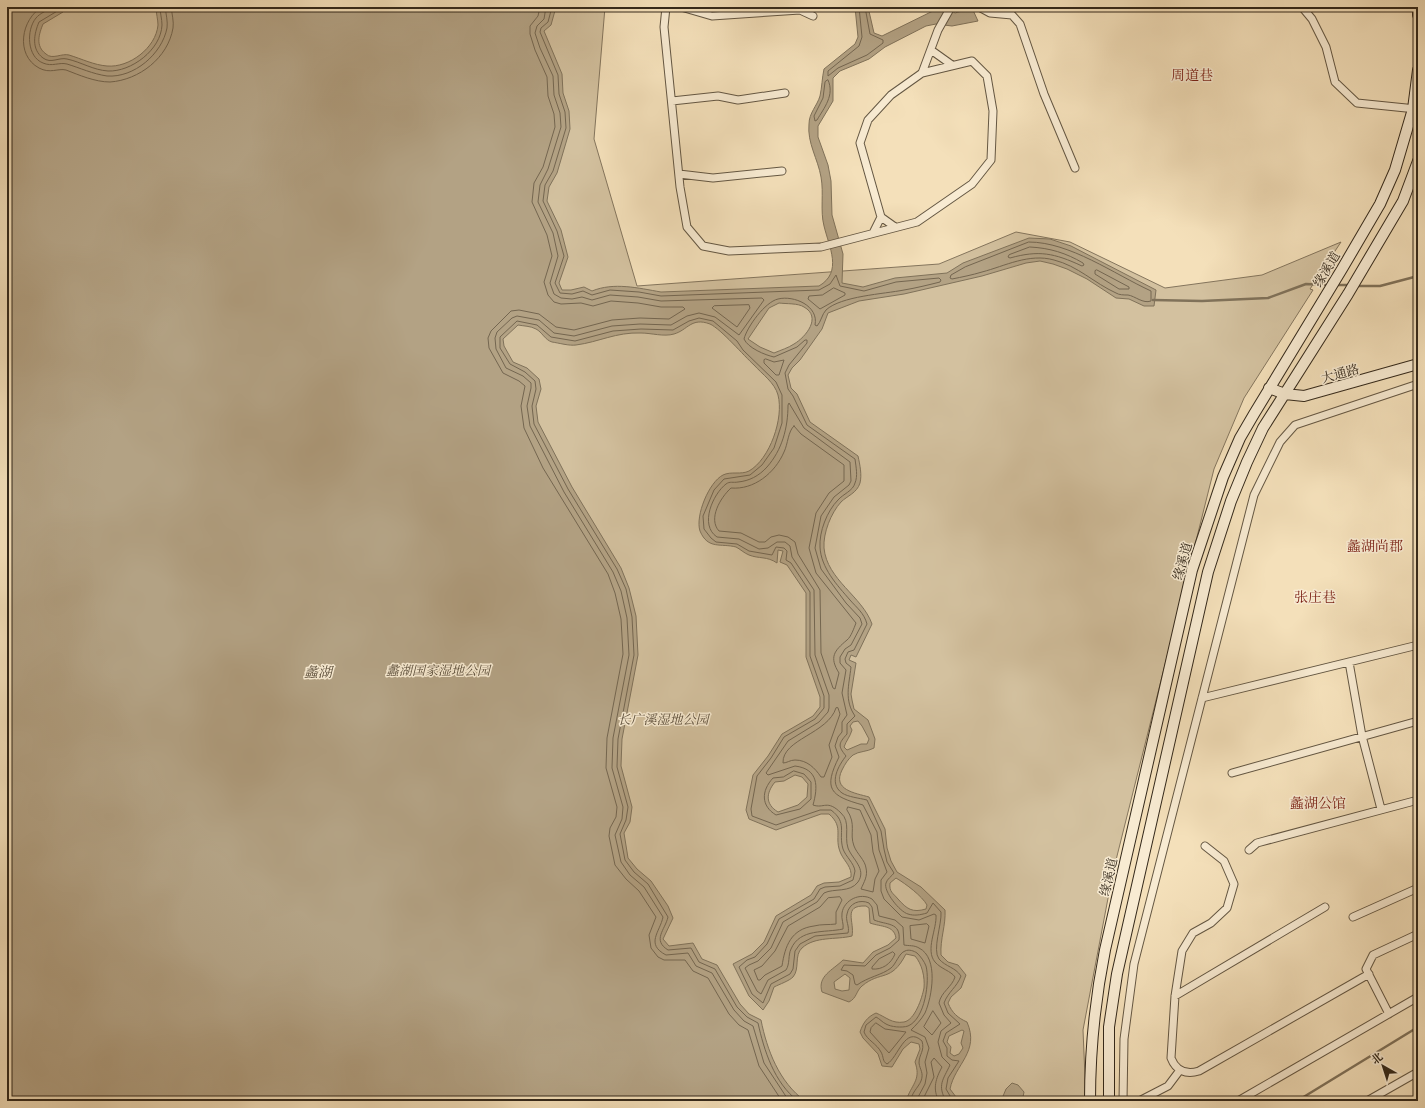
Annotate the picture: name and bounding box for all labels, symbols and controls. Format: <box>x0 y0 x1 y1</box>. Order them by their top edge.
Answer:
district label: 周道巷 <box>1171 65 1213 85</box>
street label: 缘溪道 <box>1308 248 1345 291</box>
street label: 大通路 <box>1319 359 1361 388</box>
district label: 蠡湖尚郡 <box>1347 536 1403 556</box>
street label: 缘溪道 <box>1168 540 1197 583</box>
district label: 张庄巷 <box>1294 587 1336 607</box>
park label: 蠡湖国家湿地公园 <box>386 661 492 680</box>
water label: 蠡湖 <box>304 662 335 682</box>
park label: 长广溪湿地公园 <box>617 710 710 729</box>
district label: 蠡湖公馆 <box>1290 793 1346 813</box>
street label: 缘溪道 <box>1095 856 1122 898</box>
north arrow <box>1363 1046 1403 1086</box>
text: 北 <box>1367 1049 1386 1068</box>

